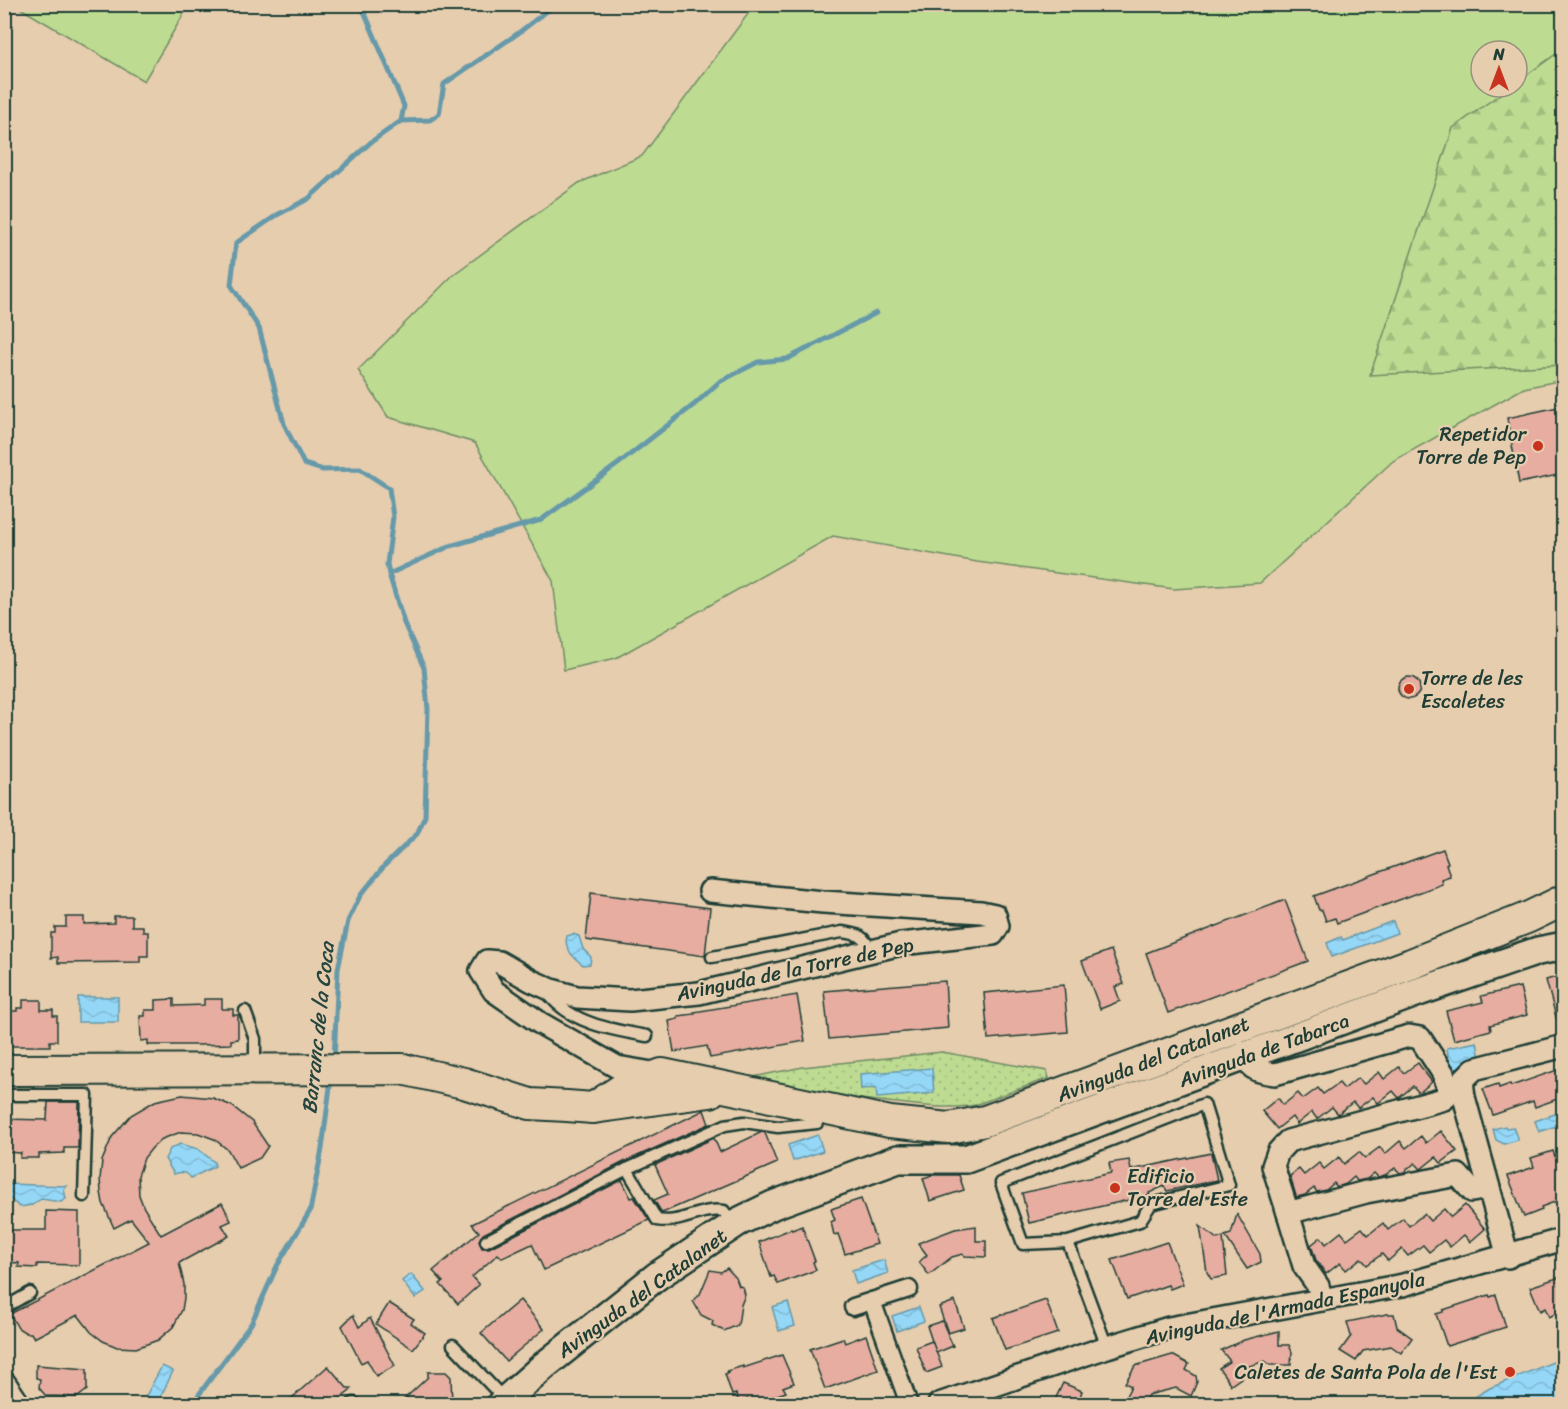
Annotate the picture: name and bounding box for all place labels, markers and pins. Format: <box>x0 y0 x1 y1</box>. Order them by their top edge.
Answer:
place label: Repetidor Torre de Pep <box>1416 417 1528 475</box>
marker: Repetidor Torre de Pep <box>1531 439 1545 453</box>
place label: Torre de les Escaletes <box>1421 661 1524 719</box>
marker: Torre de les Escaletes <box>1402 682 1416 696</box>
place label: Edificio Torre del Este <box>1127 1159 1248 1217</box>
marker: Edificio Torre del Este <box>1108 1181 1122 1195</box>
place label: Caletes de Santa Pola de l'Est <box>1235 1355 1498 1390</box>
marker: Caletes de Santa Pola de l'Est <box>1503 1365 1517 1379</box>

